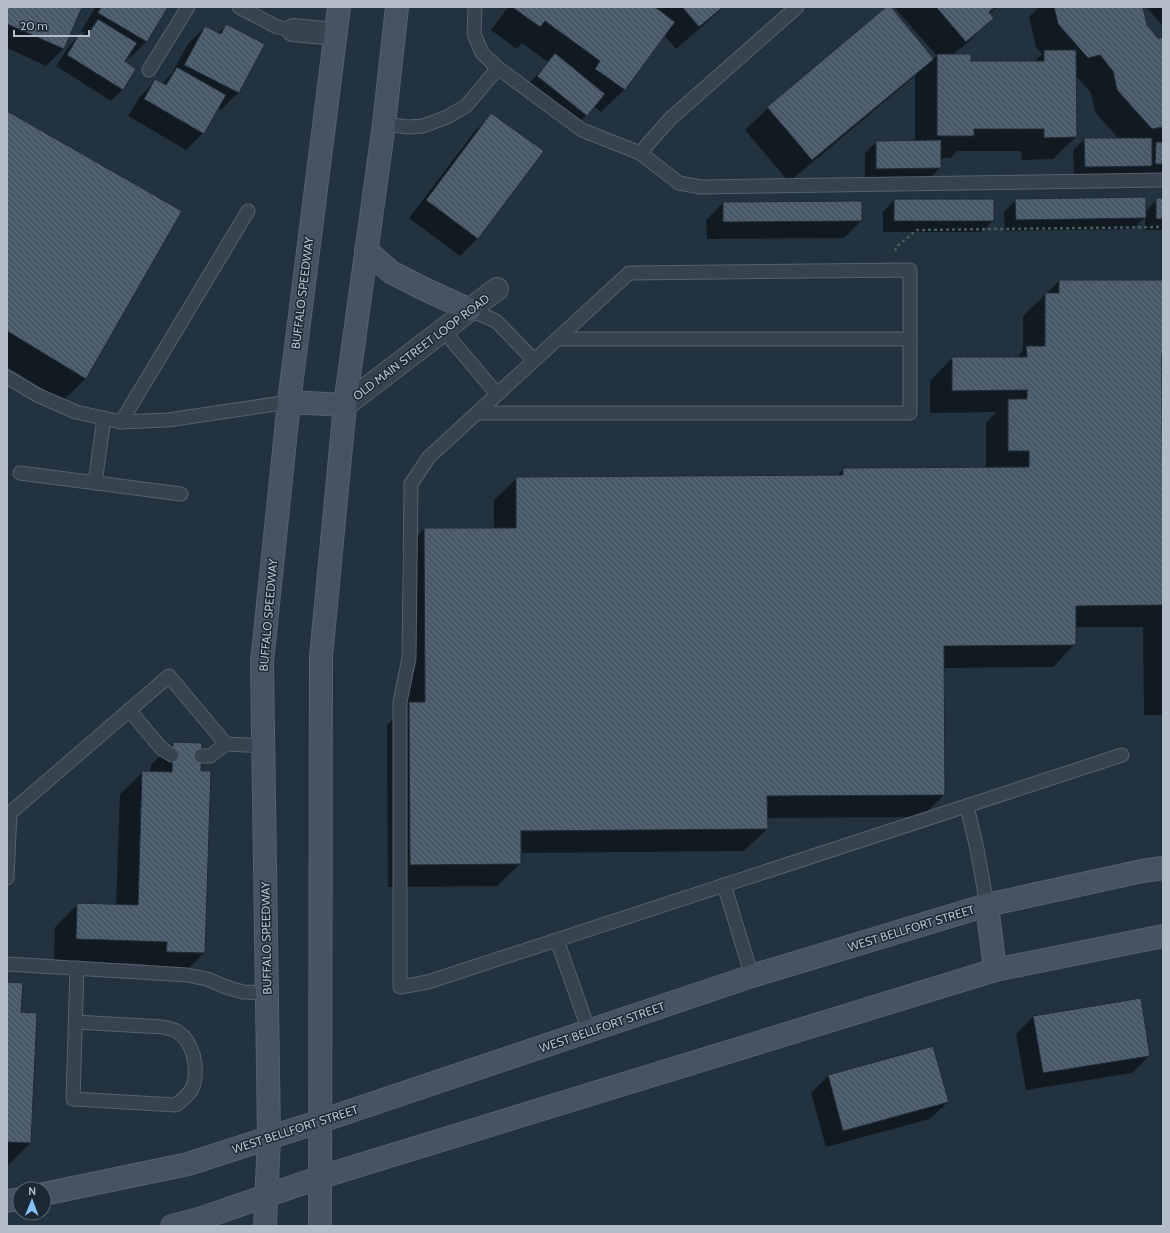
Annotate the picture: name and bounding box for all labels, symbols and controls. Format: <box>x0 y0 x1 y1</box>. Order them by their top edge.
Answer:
scale bar <box>14 12 89 38</box>
text: 20 m <box>20 18 48 33</box>
street label: BUFFALO SPEEDWAY <box>288 236 316 350</box>
street label: OLD MAIN STREET LOOP ROAD <box>350 291 493 403</box>
street label: BUFFALO SPEEDWAY <box>256 558 280 672</box>
street label: BUFFALO SPEEDWAY <box>258 881 274 995</box>
street label: WEST BELLFORT STREET <box>846 901 977 954</box>
street label: WEST BELLFORT STREET <box>537 998 667 1056</box>
street label: WEST BELLFORT STREET <box>230 1101 361 1157</box>
north arrow <box>12 1181 52 1221</box>
text: N <box>28 1184 36 1198</box>

